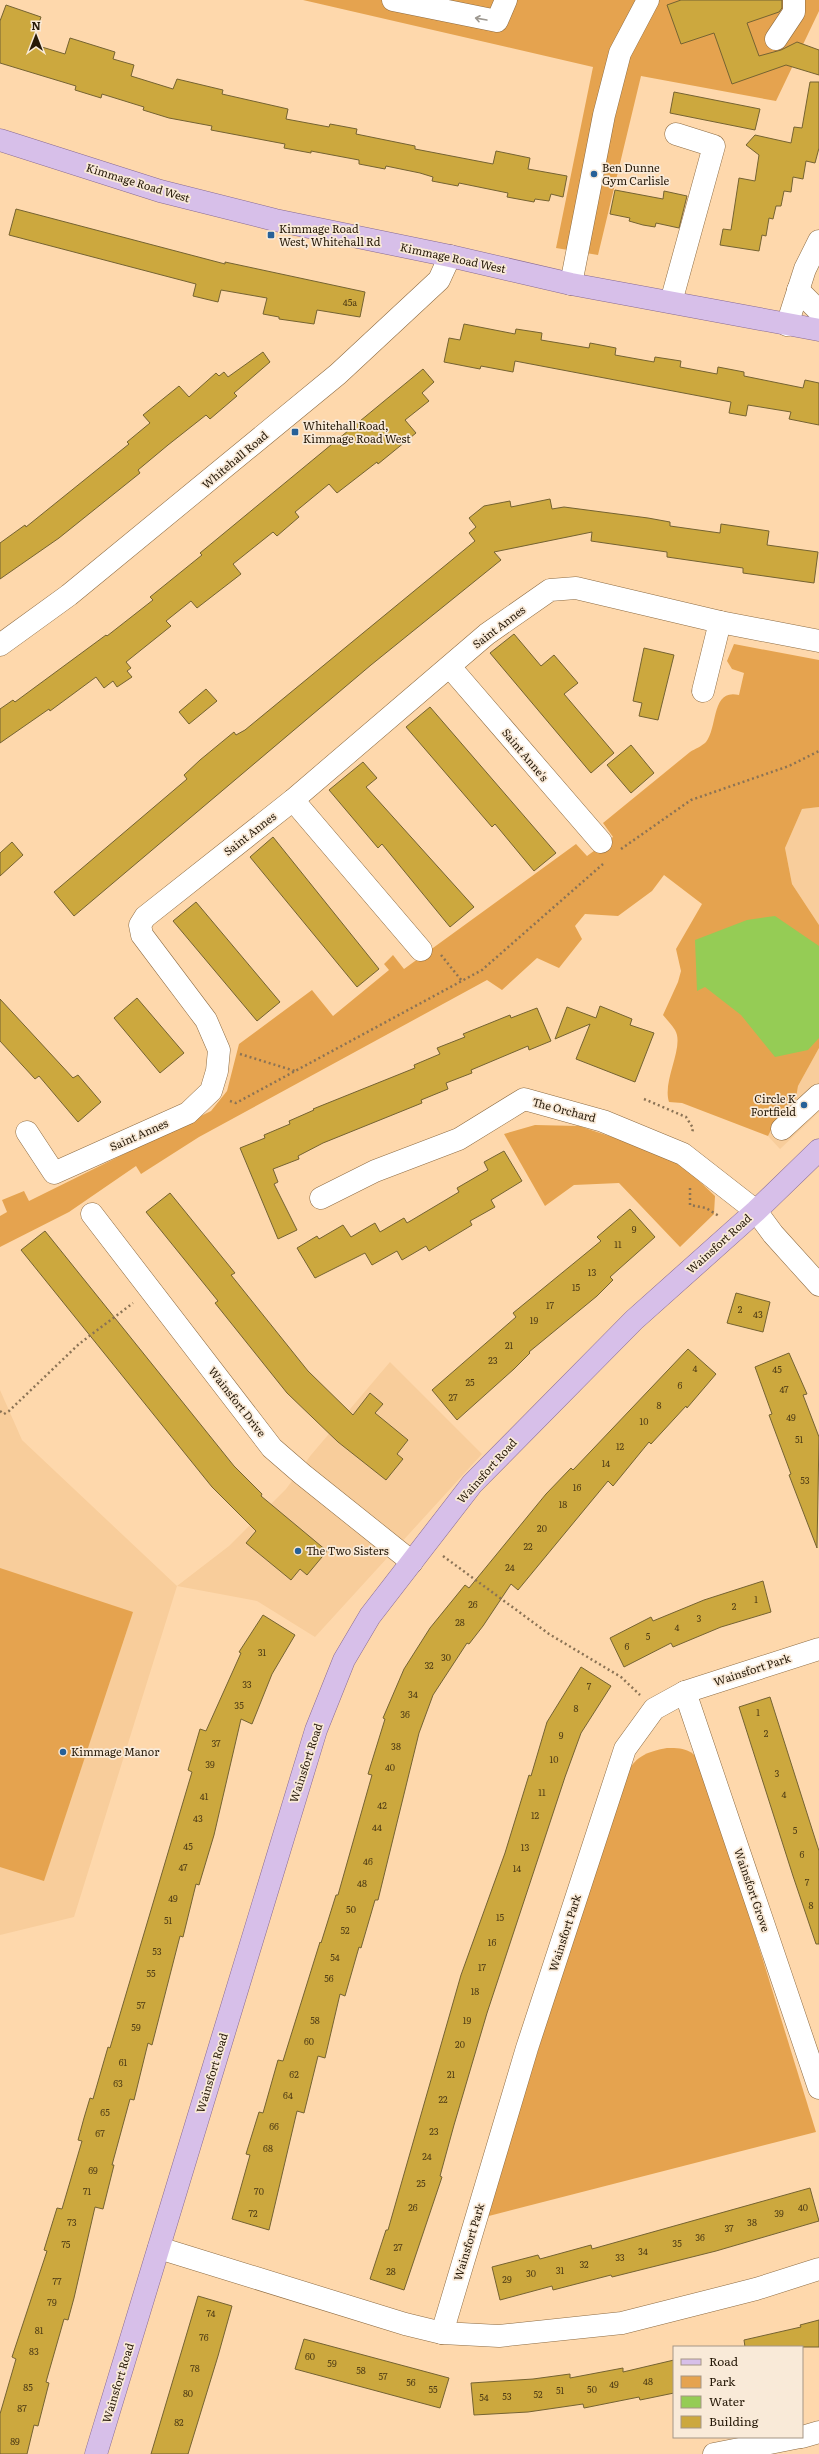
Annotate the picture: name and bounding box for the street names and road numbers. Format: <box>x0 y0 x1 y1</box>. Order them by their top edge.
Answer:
street label: Kimmage Road West <box>84 159 193 206</box>
street label: Kimmage Road West <box>399 238 508 276</box>
street label: Whitehall Road <box>198 427 271 492</box>
street label: Saint Annes <box>469 601 528 651</box>
street label: Saint Anne's <box>499 725 553 784</box>
street label: Saint Annes <box>220 808 279 859</box>
street label: The Orchard <box>531 1093 598 1125</box>
street label: Saint Annes <box>107 1114 170 1154</box>
street label: Wainsfort Road <box>682 1210 755 1277</box>
street label: Wainsfort Drive <box>205 1363 270 1440</box>
street label: Wainsfort Road <box>453 1434 520 1506</box>
street label: Wainsfort Park <box>711 1649 793 1689</box>
street label: Wainsfort Road <box>285 1721 326 1804</box>
street label: Wainsfort Grove <box>731 1846 775 1934</box>
street label: Wainsfort Park <box>544 1892 584 1973</box>
street label: Wainsfort Road <box>191 2031 231 2115</box>
street label: Wainsfort Park <box>449 2201 487 2282</box>
street label: Wainsfort Road <box>97 2341 137 2425</box>

